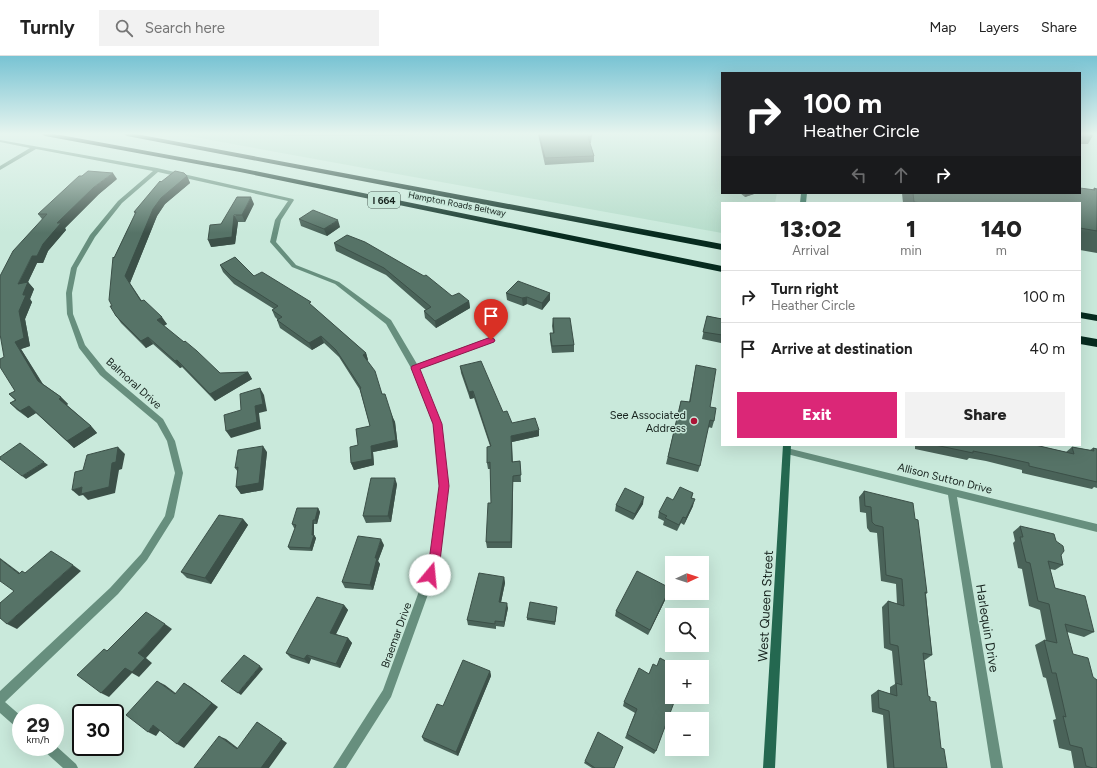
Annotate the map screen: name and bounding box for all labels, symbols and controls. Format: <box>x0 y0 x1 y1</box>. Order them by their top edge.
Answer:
search box <box>99 10 379 46</box>
text: Turnly <box>20 16 75 39</box>
icon: search <box>113 17 135 39</box>
text: Search here <box>145 19 225 37</box>
text: Map <box>929 19 957 36</box>
text: Layers <box>979 19 1019 36</box>
text: Share <box>1041 19 1077 36</box>
text: 100 m <box>803 86 882 120</box>
icon: right <box>737 88 789 140</box>
text: Heather Circle <box>803 120 920 142</box>
icon: left <box>848 164 870 186</box>
icon: ahead <box>890 164 912 186</box>
icon: right <box>932 164 954 186</box>
street label: Hampton Roads Beltway <box>407 189 507 218</box>
road number: I 664 <box>368 192 400 208</box>
text: 13:02 <box>780 214 841 243</box>
text: 1 <box>906 214 916 243</box>
text: 140 <box>981 214 1022 243</box>
text: Arrival <box>792 243 829 258</box>
text: min <box>900 243 922 258</box>
text: m <box>996 243 1007 258</box>
text: Turn right <box>771 280 839 298</box>
icon: right <box>737 286 759 308</box>
text: 100 m <box>1023 288 1065 306</box>
text: Heather Circle <box>771 298 855 313</box>
pin <box>474 299 508 340</box>
icon: arrive <box>480 305 502 327</box>
icon: arrive <box>737 338 759 360</box>
text: Arrive at destination <box>771 340 912 358</box>
text: 40 m <box>1030 340 1065 358</box>
street label: Balmoral Drive <box>103 355 164 412</box>
button: Exit <box>737 392 897 438</box>
button: Share <box>905 392 1065 438</box>
place label: See Associated Address <box>610 409 686 435</box>
marker: See Associated Address <box>689 416 699 426</box>
street label: Allison Sutton Drive <box>896 460 994 497</box>
street label: West Queen Street <box>755 550 776 662</box>
position arrow <box>409 554 451 596</box>
north arrow <box>665 556 709 600</box>
map controls <box>665 556 709 756</box>
street label: Harlequin Drive <box>973 583 1002 673</box>
street label: Braemar Drive <box>379 601 414 670</box>
button: search <box>665 608 709 652</box>
button: + <box>665 660 709 704</box>
speed limit sign: 30 <box>72 704 124 756</box>
button: − <box>665 712 709 756</box>
text: 29 <box>26 713 50 737</box>
text: km/h <box>27 733 49 746</box>

